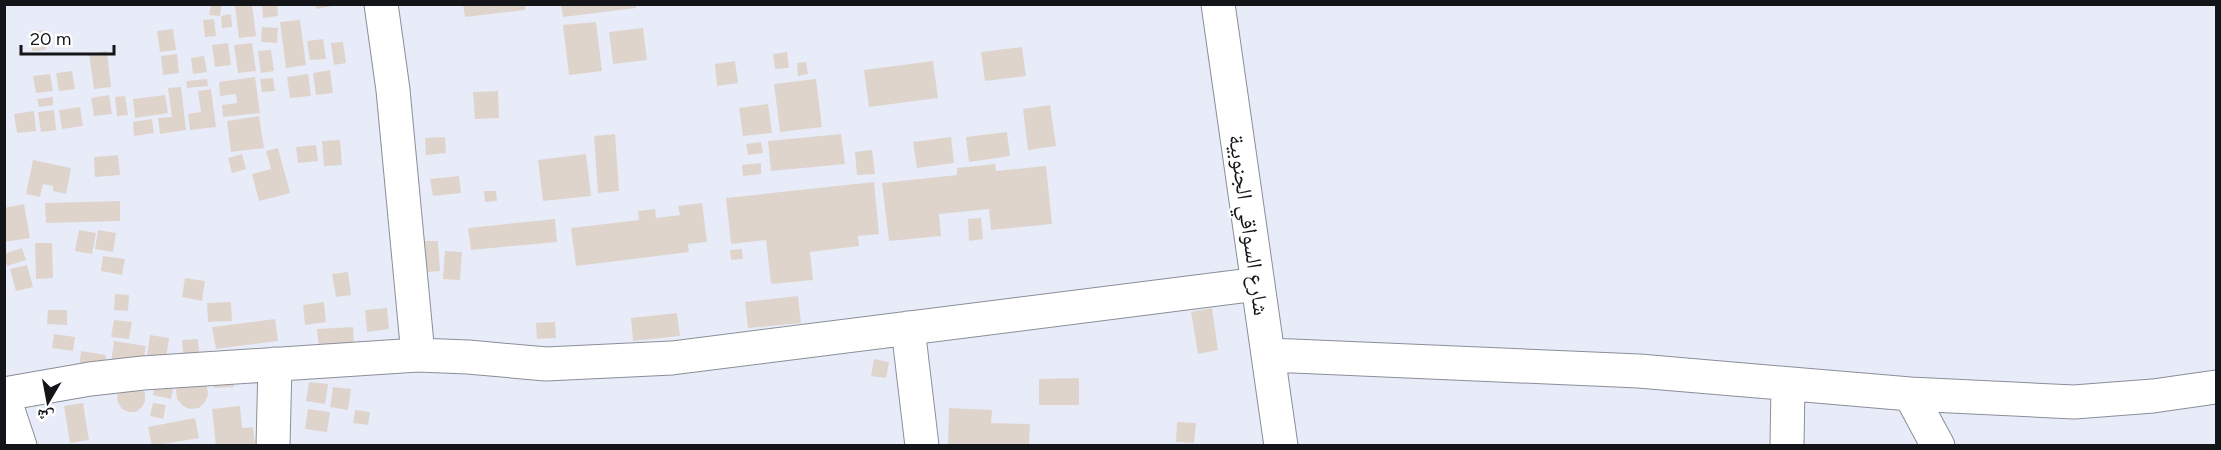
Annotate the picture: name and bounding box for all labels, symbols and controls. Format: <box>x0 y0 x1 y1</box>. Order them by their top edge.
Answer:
scale bar <box>21 18 114 56</box>
text: 20 m <box>30 28 71 50</box>
street label: شارع السواقي الجنوبية <box>1219 133 1275 318</box>
north arrow <box>18 372 78 432</box>
text: ش <box>35 405 55 427</box>

